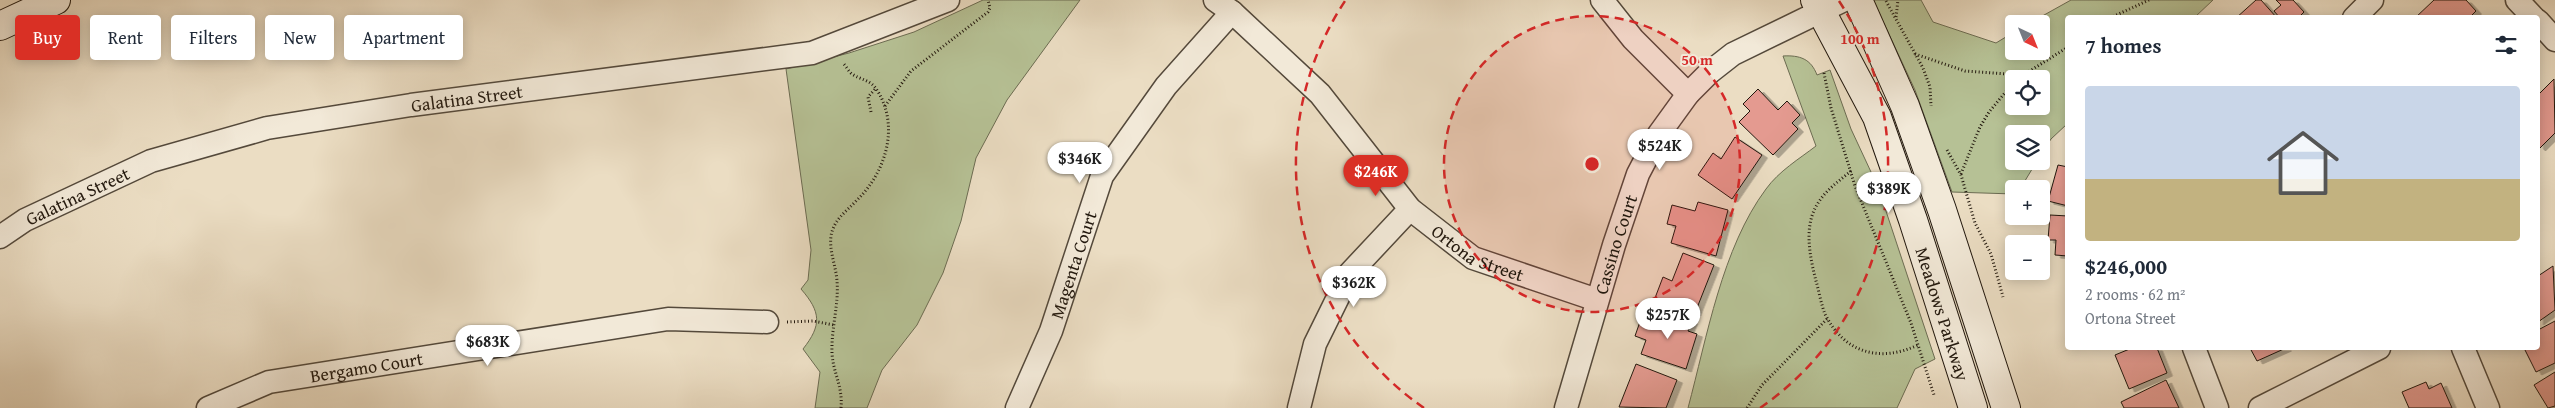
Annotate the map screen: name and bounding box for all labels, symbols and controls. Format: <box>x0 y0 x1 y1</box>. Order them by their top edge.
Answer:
chip: Buy <box>15 15 80 60</box>
chip: Rent <box>90 15 161 60</box>
chip: Filters <box>171 15 255 60</box>
chip: New <box>265 15 334 60</box>
chip: Apartment <box>344 15 463 60</box>
north arrow <box>2005 15 2050 60</box>
map controls <box>2005 15 2050 280</box>
text: 100 m <box>1840 28 1880 49</box>
text: 7 homes <box>2085 30 2161 61</box>
icon: filters <box>2492 31 2520 59</box>
text: 50 m <box>1681 49 1713 70</box>
button: locate <box>2005 70 2050 115</box>
street label: Galatina Street <box>409 77 525 118</box>
icon: home <box>2258 118 2348 208</box>
button: layers <box>2005 125 2050 170</box>
pin: $524K <box>1625 128 1695 171</box>
text: $524K <box>1638 133 1682 157</box>
pin: $346K <box>1045 142 1115 184</box>
text: $346K <box>1058 146 1102 170</box>
pin: $246K <box>1341 154 1411 197</box>
centre of rings <box>1583 155 1601 173</box>
street label: Galatina Street <box>21 159 134 232</box>
text: $246K <box>1354 159 1398 183</box>
pin: $389K <box>1854 172 1924 214</box>
text: $389K <box>1867 176 1911 200</box>
button: + <box>2005 180 2050 225</box>
street label: Cassino Court <box>1587 190 1644 297</box>
street label: Magenta Court <box>1042 207 1103 322</box>
street label: Ortona Street <box>1426 217 1528 288</box>
button: − <box>2005 235 2050 280</box>
street label: Meadows Parkway <box>1909 244 1977 384</box>
text: $246,000 <box>2085 251 2167 282</box>
pin: $362K <box>1319 266 1389 308</box>
text: $362K <box>1332 270 1376 294</box>
text: 2 rooms · 62 m² <box>2085 282 2185 306</box>
pin: $257K <box>1633 298 1703 340</box>
text: $257K <box>1646 302 1690 326</box>
text: Ortona Street <box>2085 306 2176 330</box>
pin: $683K <box>453 324 523 367</box>
text: $683K <box>466 329 510 353</box>
street label: Bergamo Court <box>308 344 426 389</box>

